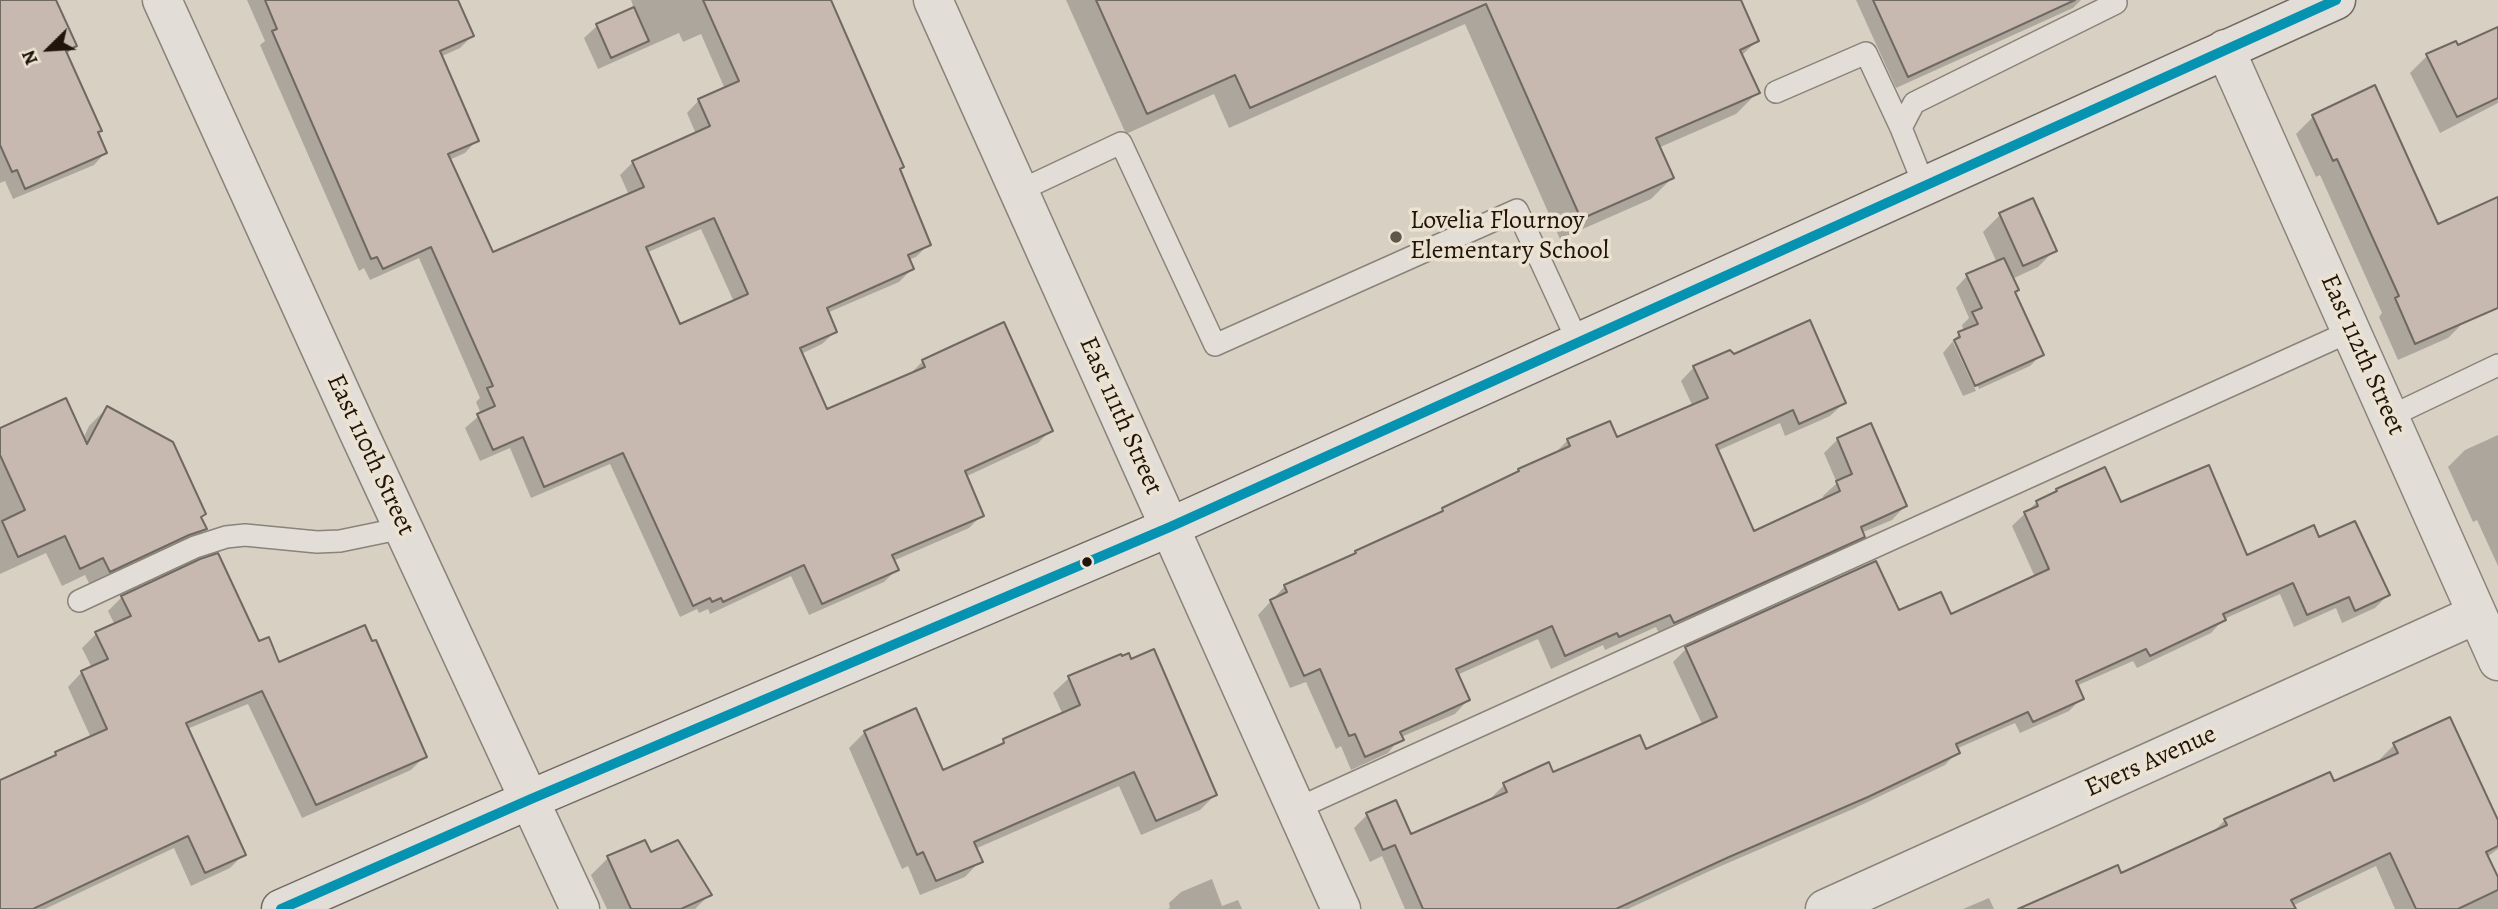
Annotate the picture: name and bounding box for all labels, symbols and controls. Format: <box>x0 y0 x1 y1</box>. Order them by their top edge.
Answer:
north arrow <box>14 14 84 84</box>
text: N <box>15 46 45 69</box>
place label: Lovelia Flournoy Elementary School <box>1410 206 1609 268</box>
marker: Lovelia Flournoy Elementary School <box>1388 229 1404 245</box>
street label: East 112th Street <box>2313 270 2411 440</box>
street label: East 111th Street <box>1071 332 1169 500</box>
street label: East 110th Street <box>319 369 421 541</box>
unlabelled marker <box>1080 555 1094 569</box>
street label: Evers Avenue <box>2081 719 2221 805</box>

